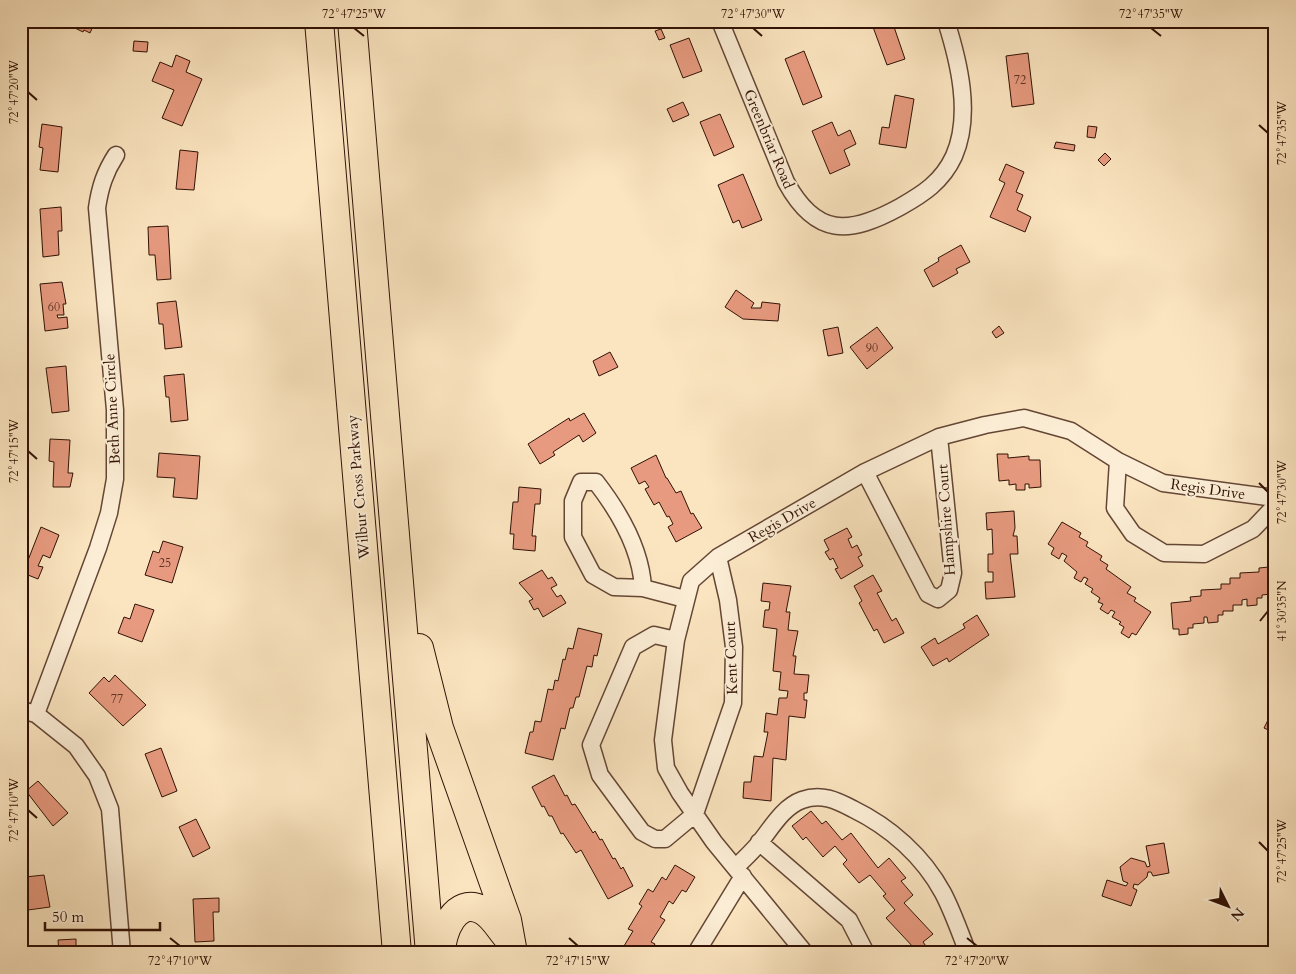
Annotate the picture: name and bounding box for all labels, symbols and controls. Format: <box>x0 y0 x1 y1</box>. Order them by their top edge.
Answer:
text: 72°47'25"W <box>322 6 387 22</box>
text: 72°47'30"W <box>721 6 786 22</box>
text: 72°47'35"W <box>1119 6 1184 22</box>
text: 72°47'20"W <box>6 59 22 124</box>
house number: 72 <box>1014 72 1026 88</box>
street label: Greenbriar Road <box>739 86 799 192</box>
text: 72°47'35"W <box>1274 100 1290 165</box>
house number: 60 <box>48 299 60 315</box>
house number: 90 <box>866 340 878 356</box>
street label: Beth Anne Circle <box>99 353 125 465</box>
street label: Wilbur Cross Parkway <box>342 414 374 561</box>
text: 72°47'15"W <box>6 418 22 483</box>
text: 72°47'30"W <box>1274 459 1290 524</box>
street label: Hampshire Court <box>932 463 960 576</box>
street label: Regis Drive <box>1169 474 1247 504</box>
street label: Regis Drive <box>744 492 820 547</box>
house number: 25 <box>159 555 171 571</box>
text: 41°30'35"N <box>1274 580 1290 641</box>
street label: Kent Court <box>720 621 742 695</box>
house number: 77 <box>111 691 123 707</box>
text: 72°47'10"W <box>6 777 22 842</box>
text: 72°47'25"W <box>1274 818 1290 883</box>
north arrow <box>1204 882 1254 932</box>
scale bar <box>45 899 160 931</box>
text: N <box>1226 903 1248 925</box>
text: 50 m <box>52 907 84 927</box>
text: 72°47'10"W <box>148 953 213 969</box>
text: 72°47'15"W <box>546 953 611 969</box>
text: 72°47'20"W <box>945 953 1010 969</box>

